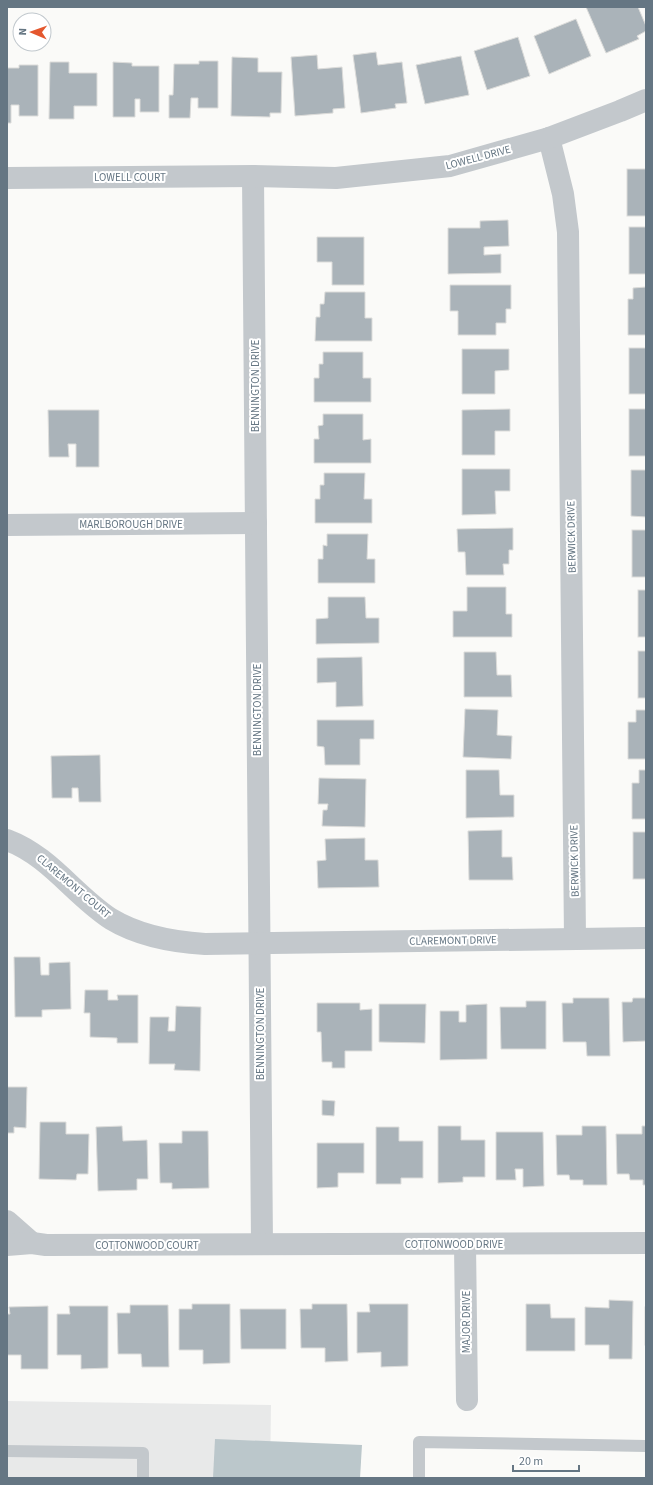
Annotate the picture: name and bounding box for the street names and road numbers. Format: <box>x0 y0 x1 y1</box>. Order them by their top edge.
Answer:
street label: LOWELL DRIVE <box>444 142 513 173</box>
street label: LOWELL COURT <box>94 170 166 185</box>
street label: BENNINGTON DRIVE <box>248 339 263 432</box>
street label: BERWICK DRIVE <box>563 500 580 573</box>
street label: MARLBOROUGH DRIVE <box>79 517 183 532</box>
street label: BENNINGTON DRIVE <box>250 663 265 756</box>
street label: BERWICK DRIVE <box>566 824 583 897</box>
street label: CLAREMONT COURT <box>33 851 114 922</box>
street label: CLAREMONT DRIVE <box>409 932 497 949</box>
street label: BENNINGTON DRIVE <box>253 987 268 1080</box>
street label: COTTONWOOD DRIVE <box>405 1237 503 1252</box>
street label: COTTONWOOD COURT <box>95 1238 199 1253</box>
street label: MAJOR DRIVE <box>459 1291 474 1353</box>

